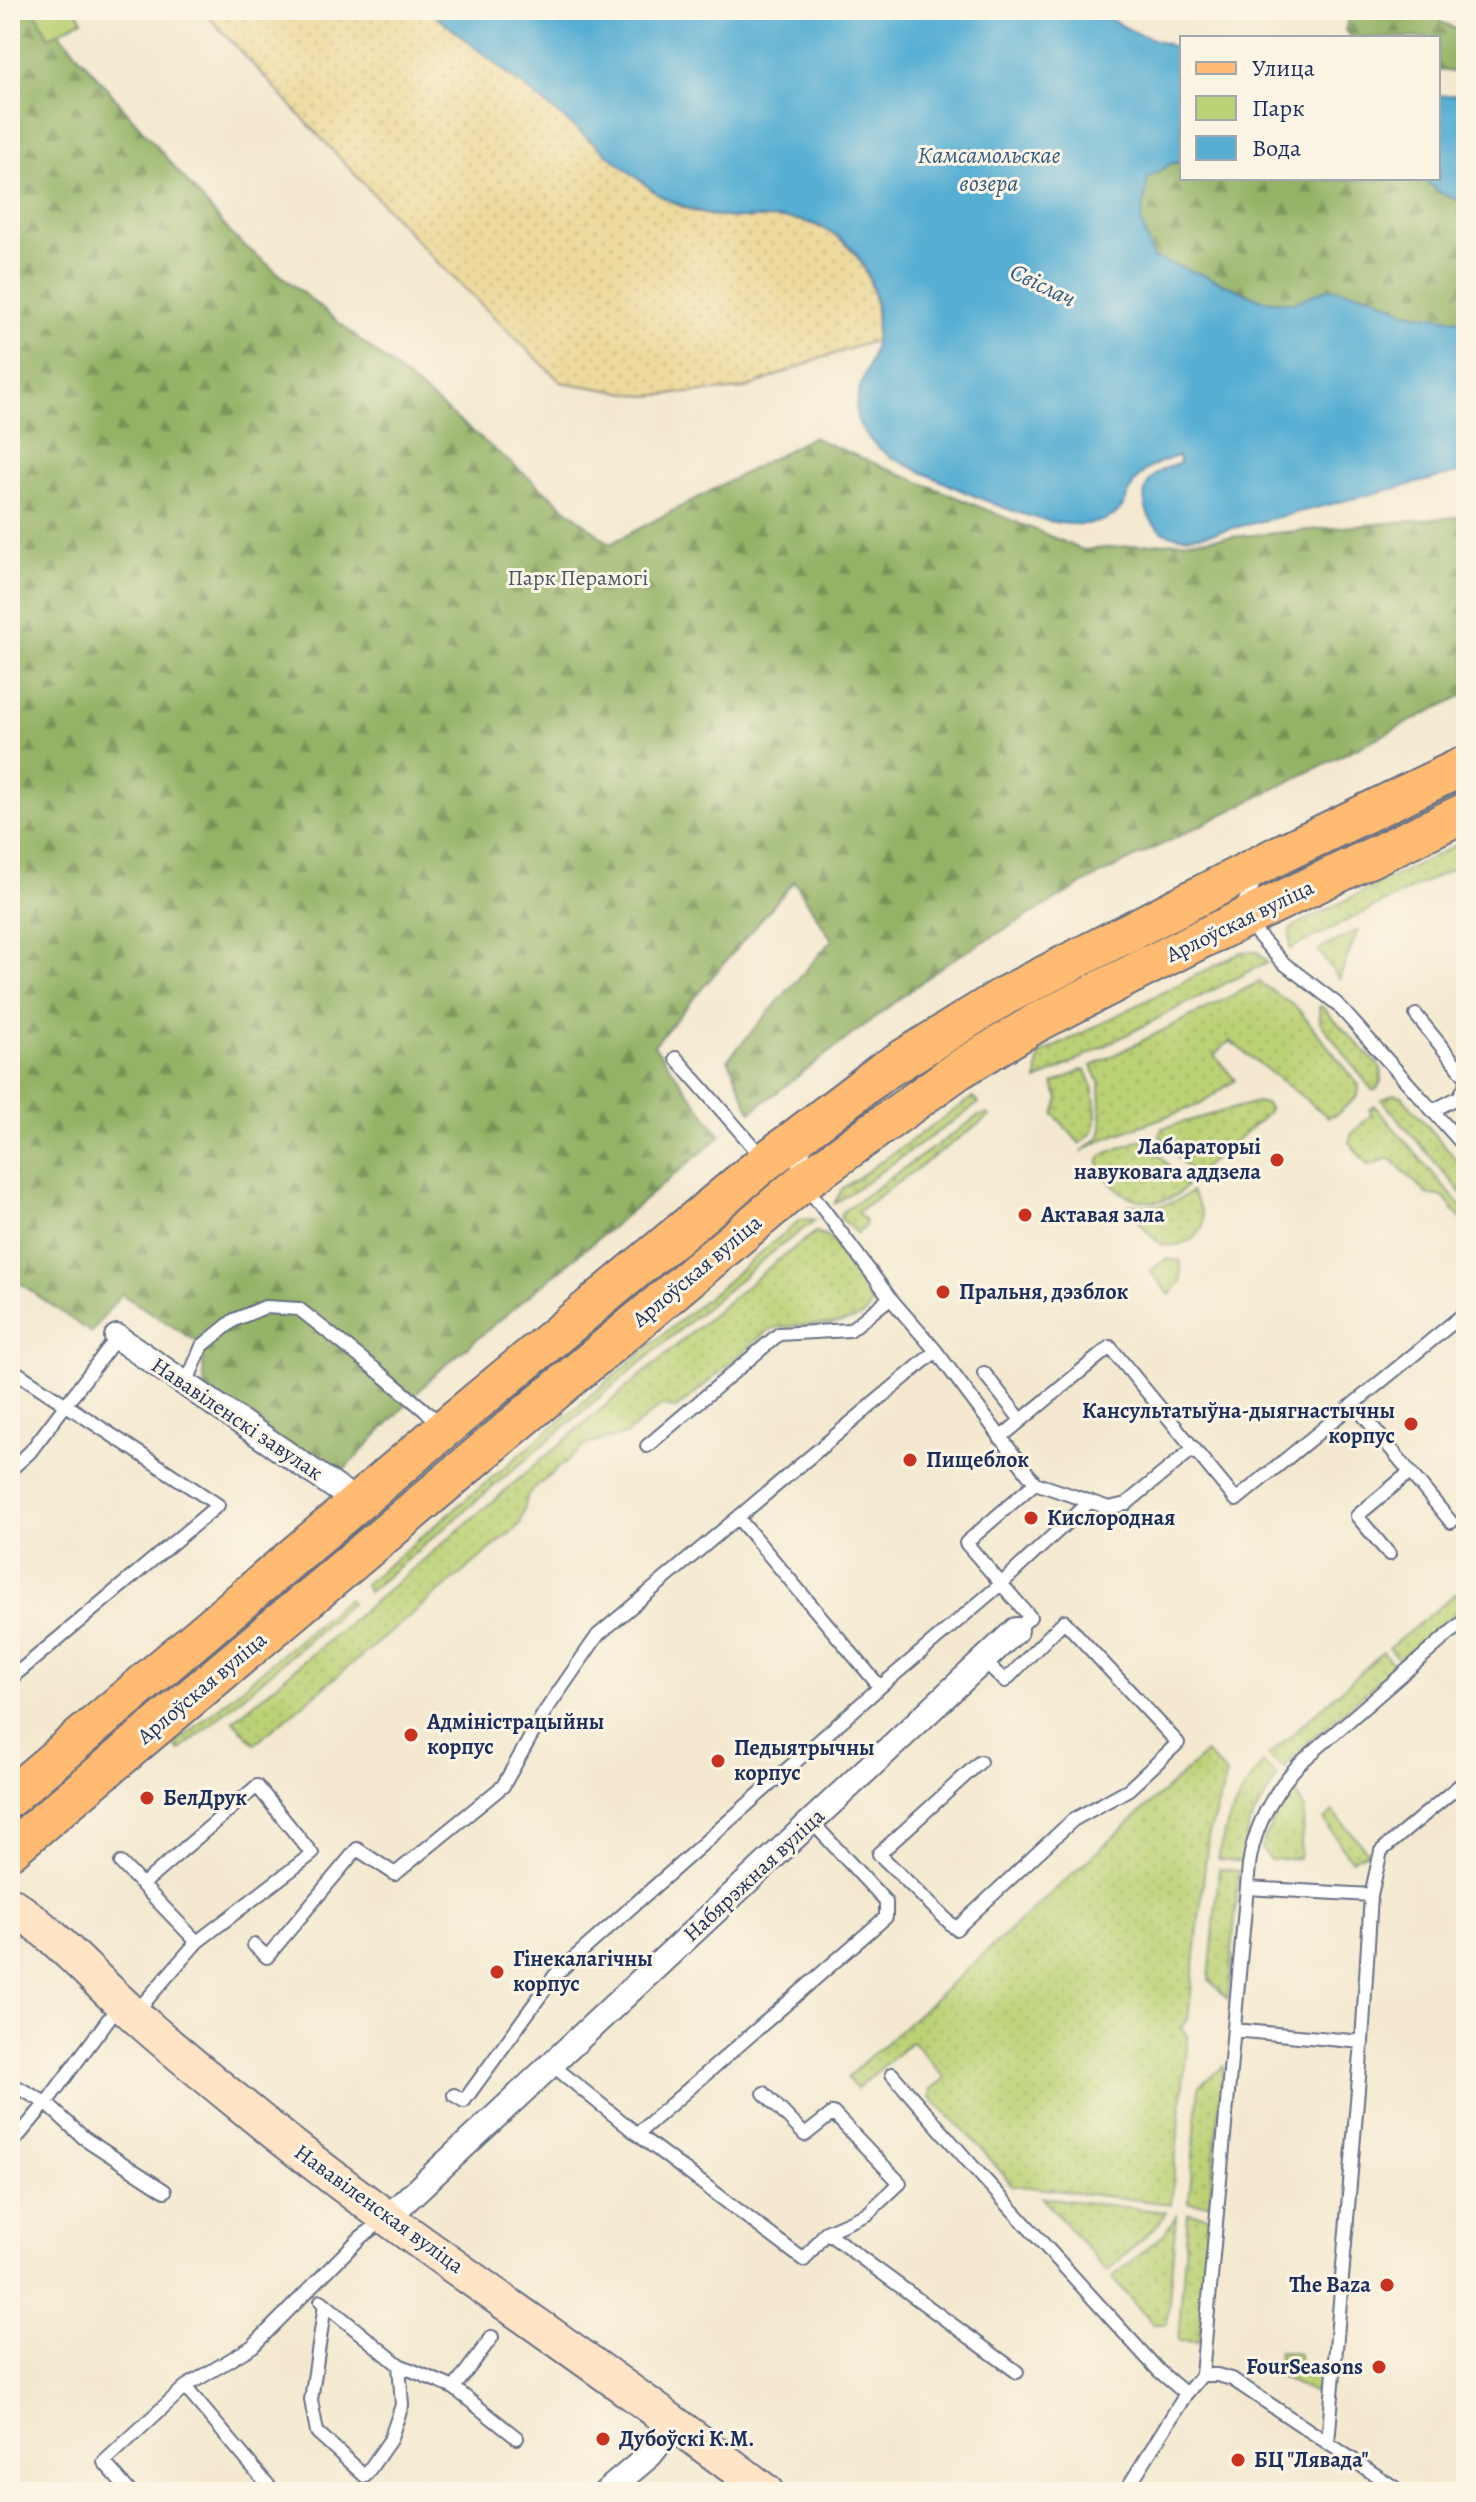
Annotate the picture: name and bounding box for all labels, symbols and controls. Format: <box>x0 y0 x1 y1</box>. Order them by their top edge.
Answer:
legend <box>1180 36 1440 180</box>
text: Улица <box>1252 52 1315 84</box>
text: Парк <box>1252 92 1305 124</box>
text: Вода <box>1252 132 1301 164</box>
water label: Камсамольскае возера <box>918 139 1061 199</box>
water label: Свіслач <box>1005 255 1081 315</box>
park label: Парк Перамогі <box>508 563 648 593</box>
street label: Арлоўская вуліца <box>1160 872 1320 970</box>
place label: Лабараторыі навуковага аддзела <box>1074 1132 1262 1187</box>
marker: Лабараторыі навуковага аддзела <box>1268 1151 1286 1169</box>
place label: Актавая зала <box>1040 1200 1165 1230</box>
marker: Актавая зала <box>1016 1206 1034 1224</box>
street label: Арлоўская вуліца <box>625 1207 769 1335</box>
place label: Пральня, дэзблок <box>959 1277 1129 1307</box>
marker: Пральня, дэзблок <box>934 1283 952 1301</box>
street label: Нававіленскі завулак <box>145 1350 329 1488</box>
place label: Кансультатыўна-дыягнастычны корпус <box>1082 1396 1395 1451</box>
marker: Кансультатыўна-дыягнастычны корпус <box>1402 1415 1420 1433</box>
place label: Пищеблок <box>926 1445 1029 1475</box>
marker: Пищеблок <box>901 1451 919 1469</box>
place label: Кислородная <box>1047 1503 1175 1533</box>
marker: Кислородная <box>1022 1509 1040 1527</box>
street label: Арлоўская вуліца <box>130 1624 274 1752</box>
place label: Адміністрацыйны корпус <box>426 1707 604 1762</box>
marker: Адміністрацыйны корпус <box>402 1726 420 1744</box>
place label: Педыятрычны корпус <box>734 1733 875 1788</box>
marker: Педыятрычны корпус <box>709 1752 727 1770</box>
place label: БелДрук <box>163 1783 247 1813</box>
marker: БелДрук <box>138 1789 156 1807</box>
street label: Набярэжная вуліца <box>677 1801 832 1949</box>
place label: Гінекалагічны корпус <box>513 1944 653 1999</box>
marker: Гінекалагічны корпус <box>488 1963 506 1981</box>
street label: Нававіленская вуліца <box>288 2137 471 2281</box>
place label: The Baza <box>1289 2270 1371 2300</box>
marker: The Baza <box>1378 2276 1396 2294</box>
place label: FourSeasons <box>1246 2352 1363 2382</box>
marker: FourSeasons <box>1370 2358 1388 2376</box>
place label: Дубоўскі К.М. <box>619 2424 754 2454</box>
marker: Дубоўскі К.М. <box>594 2430 612 2448</box>
place label: БЦ "Лявада" <box>1254 2445 1368 2475</box>
marker: БЦ "Лявада" <box>1229 2451 1247 2469</box>

